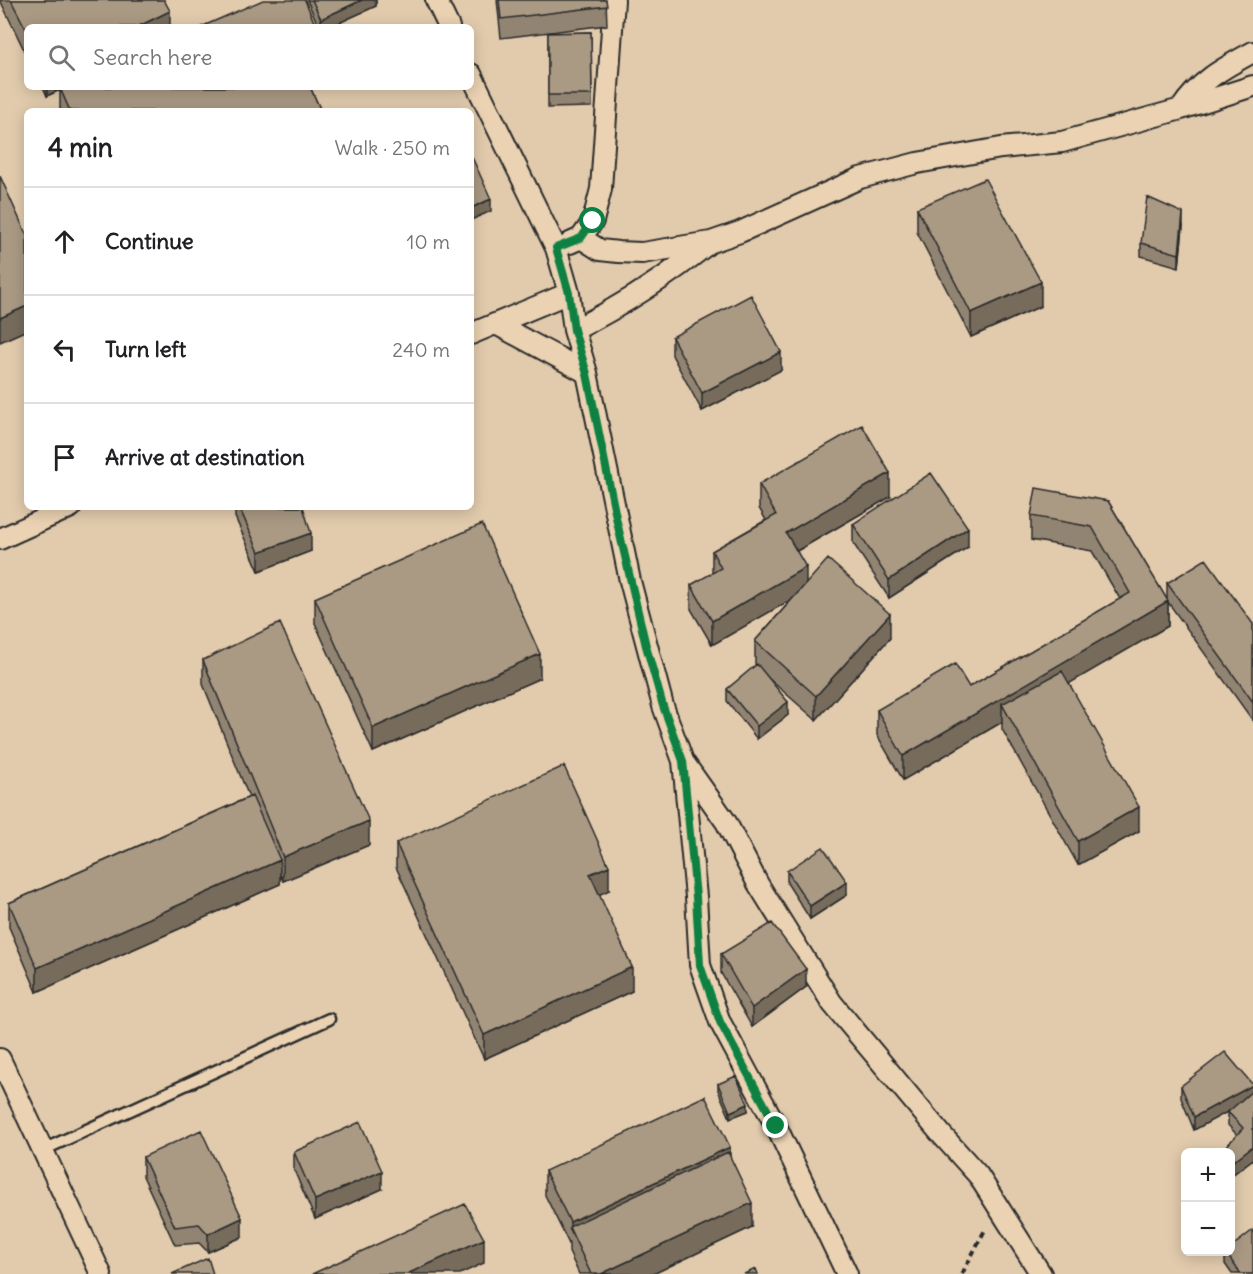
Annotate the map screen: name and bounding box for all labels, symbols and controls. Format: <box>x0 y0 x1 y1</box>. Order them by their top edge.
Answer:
search box <box>24 24 474 90</box>
icon: search <box>45 41 78 74</box>
text: Search here <box>93 43 212 71</box>
text: 4 min <box>48 131 113 164</box>
text: Walk · 250 m <box>335 135 450 160</box>
route start <box>579 207 605 233</box>
icon: ahead <box>48 225 81 258</box>
text: Continue <box>105 227 194 255</box>
text: 10 m <box>407 229 450 254</box>
icon: left <box>48 333 81 366</box>
text: Turn left <box>105 335 186 363</box>
text: 240 m <box>392 337 450 362</box>
icon: arrive <box>48 441 81 474</box>
text: Arrive at destination <box>105 443 305 471</box>
route end <box>762 1112 788 1138</box>
map controls <box>1181 1148 1235 1256</box>
button: + <box>1181 1148 1235 1202</box>
button: − <box>1181 1202 1235 1256</box>

